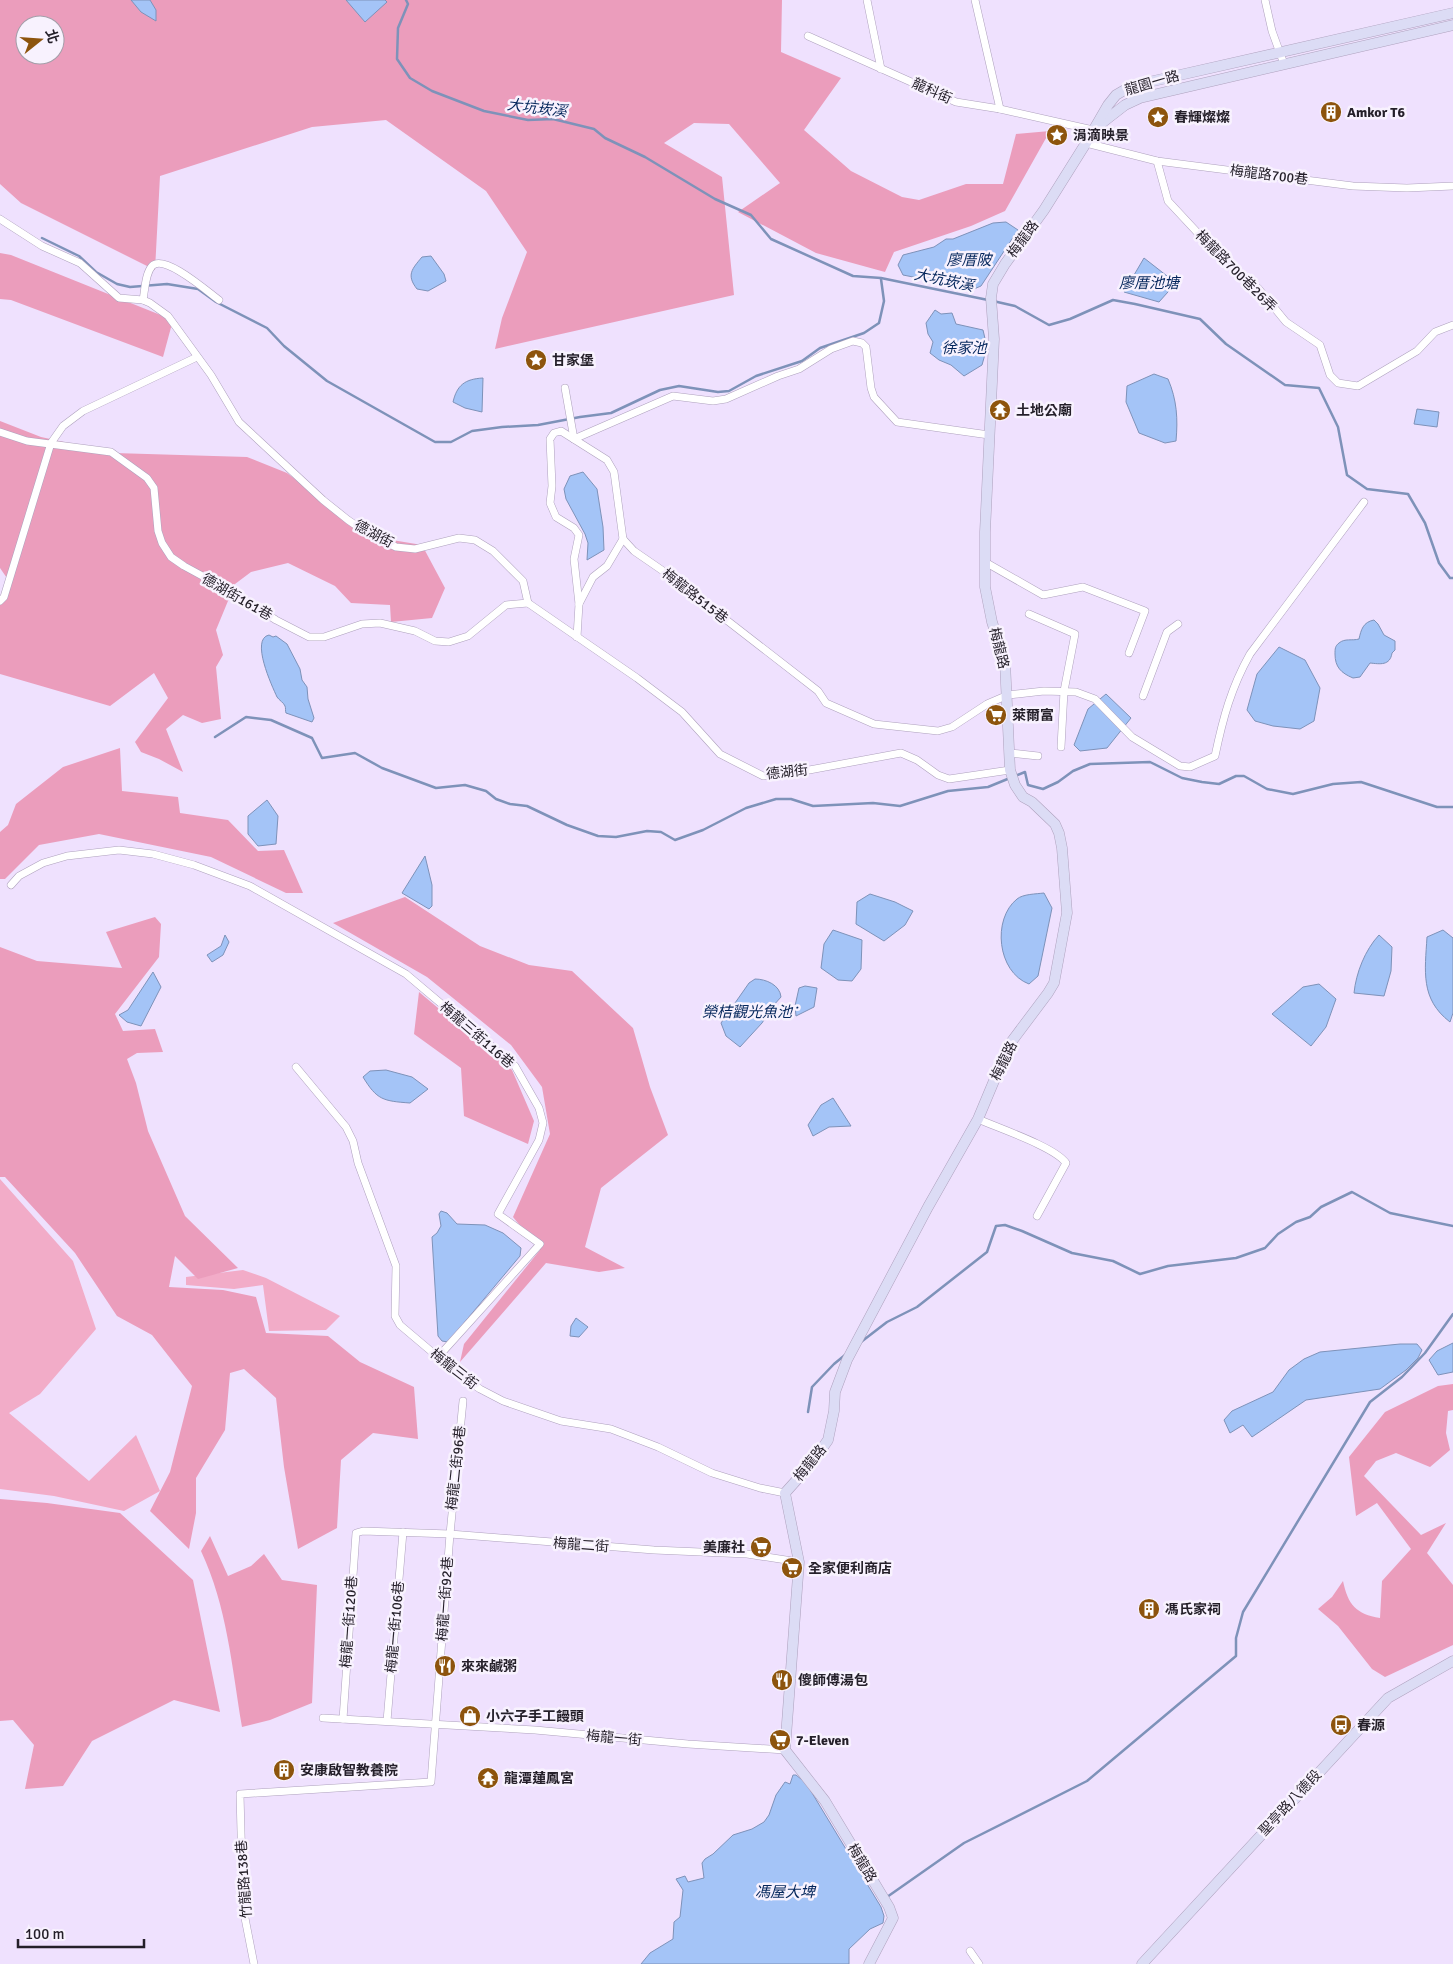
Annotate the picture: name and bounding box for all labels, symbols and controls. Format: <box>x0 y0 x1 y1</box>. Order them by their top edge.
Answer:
north arrow <box>15 15 65 65</box>
text: 北 <box>42 27 62 46</box>
street label: 龍園一路 <box>1123 67 1181 99</box>
street label: 龍科街 <box>909 75 955 107</box>
water label: 大坑崁溪 <box>506 95 570 121</box>
building icon: Amkor T6 <box>1319 100 1343 124</box>
place label: Amkor T6 <box>1347 104 1405 121</box>
place icon: 春輝燦燦 <box>1146 105 1170 129</box>
place label: 春輝燦燦 <box>1174 109 1230 126</box>
place icon: 涓滴映景 <box>1045 123 1069 147</box>
place label: 涓滴映景 <box>1073 127 1129 144</box>
street label: 梅龍路700巷 <box>1229 162 1309 188</box>
street label: 梅龍路 <box>1004 217 1042 261</box>
street label: 梅龍路700巷26弄 <box>1192 227 1280 315</box>
water label: 廖厝陂 <box>946 251 993 269</box>
water label: 大坑崁溪 <box>913 265 977 295</box>
water label: 廖厝池塘 <box>1119 274 1182 292</box>
water label: 徐家池 <box>941 339 988 357</box>
place icon: 甘家堡 <box>524 348 548 372</box>
place label: 甘家堡 <box>552 352 594 369</box>
temple icon: 土地公廟 <box>988 398 1012 422</box>
place label: 土地公廟 <box>1016 402 1072 419</box>
street label: 德湖街 <box>351 517 397 551</box>
street label: 梅龍路515巷 <box>659 565 731 627</box>
street label: 德湖街161巷 <box>199 570 275 624</box>
street label: 梅龍路 <box>986 626 1012 670</box>
supermarket icon: 萊爾富 <box>984 703 1008 727</box>
place label: 萊爾富 <box>1012 707 1054 724</box>
street label: 德湖街 <box>765 761 809 783</box>
street label: 梅龍三街116巷 <box>436 998 518 1072</box>
water label: 榮桔觀光魚池˙ <box>702 1003 799 1021</box>
street label: 梅龍路 <box>987 1038 1021 1084</box>
street label: 梅龍三街 <box>427 1345 481 1393</box>
street label: 梅龍二街96巷 <box>443 1425 469 1511</box>
street label: 梅龍路 <box>790 1441 830 1485</box>
street label: 梅龍二街 <box>552 1535 610 1555</box>
supermarket icon: 美廉社 <box>749 1535 773 1559</box>
place label: 美廉社 <box>703 1539 745 1556</box>
street label: 梅龍一街92巷 <box>434 1556 456 1642</box>
supermarket icon: 全家便利商店 <box>780 1556 804 1580</box>
place label: 全家便利商店 <box>808 1560 892 1577</box>
street label: 梅龍一街120巷 <box>337 1575 361 1669</box>
street label: 梅龍一街106巷 <box>382 1580 408 1674</box>
building icon: 馮氏家祠 <box>1137 1597 1161 1621</box>
place label: 馮氏家祠 <box>1165 1601 1221 1618</box>
restaurant icon: 來來鹹粥 <box>433 1654 457 1678</box>
place label: 來來鹹粥 <box>461 1658 517 1675</box>
restaurant icon: 傻師傅湯包 <box>770 1668 794 1692</box>
place label: 傻師傅湯包 <box>798 1672 868 1689</box>
shop icon: 小六子手工饅頭 <box>458 1704 482 1728</box>
place label: 小六子手工饅頭 <box>486 1708 584 1725</box>
bus stop icon: 春源 <box>1329 1713 1353 1737</box>
place label: 春源 <box>1357 1717 1385 1734</box>
street label: 梅龍一街 <box>585 1727 643 1749</box>
supermarket icon: 7-Eleven <box>768 1728 792 1752</box>
place label: 7-Eleven <box>796 1732 849 1749</box>
building icon: 安康啟智教養院 <box>272 1758 296 1782</box>
place label: 安康啟智教養院 <box>300 1762 398 1779</box>
temple icon: 龍潭蓮鳳宮 <box>476 1766 500 1790</box>
street label: 聖亭路八德段 <box>1255 1766 1325 1840</box>
place label: 龍潭蓮鳳宮 <box>504 1770 574 1787</box>
street label: 竹龍路138巷 <box>233 1839 255 1919</box>
street label: 梅龍路 <box>844 1841 880 1885</box>
water label: 馮屋大埤 <box>755 1883 817 1901</box>
scale bar <box>18 1916 144 1948</box>
text: 100 m <box>25 1925 65 1943</box>

